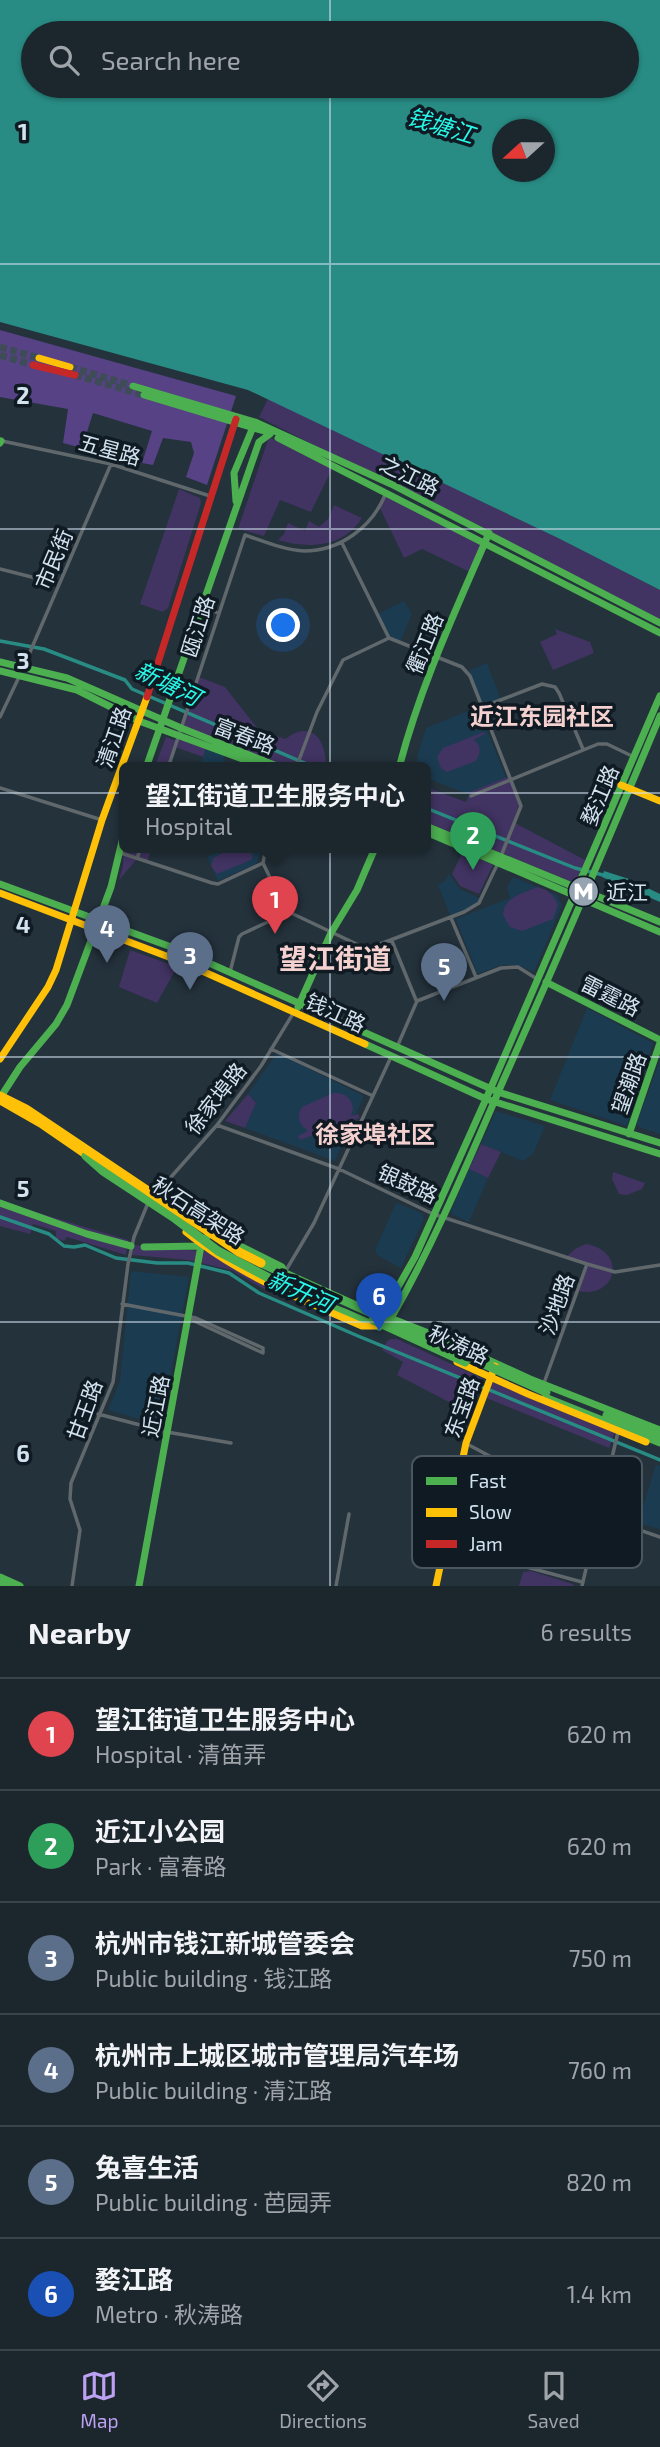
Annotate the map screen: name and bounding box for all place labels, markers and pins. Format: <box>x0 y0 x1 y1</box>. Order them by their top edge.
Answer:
pin: 2 <box>450 812 496 870</box>
metro station icon: 近江 <box>566 874 600 908</box>
pin: 1 <box>252 876 298 934</box>
place label: 近江 <box>606 879 648 904</box>
pin: 4 <box>84 905 130 963</box>
pin: 3 <box>167 932 213 990</box>
pin: 5 <box>421 943 467 1001</box>
pin: 6 <box>356 1273 402 1331</box>

